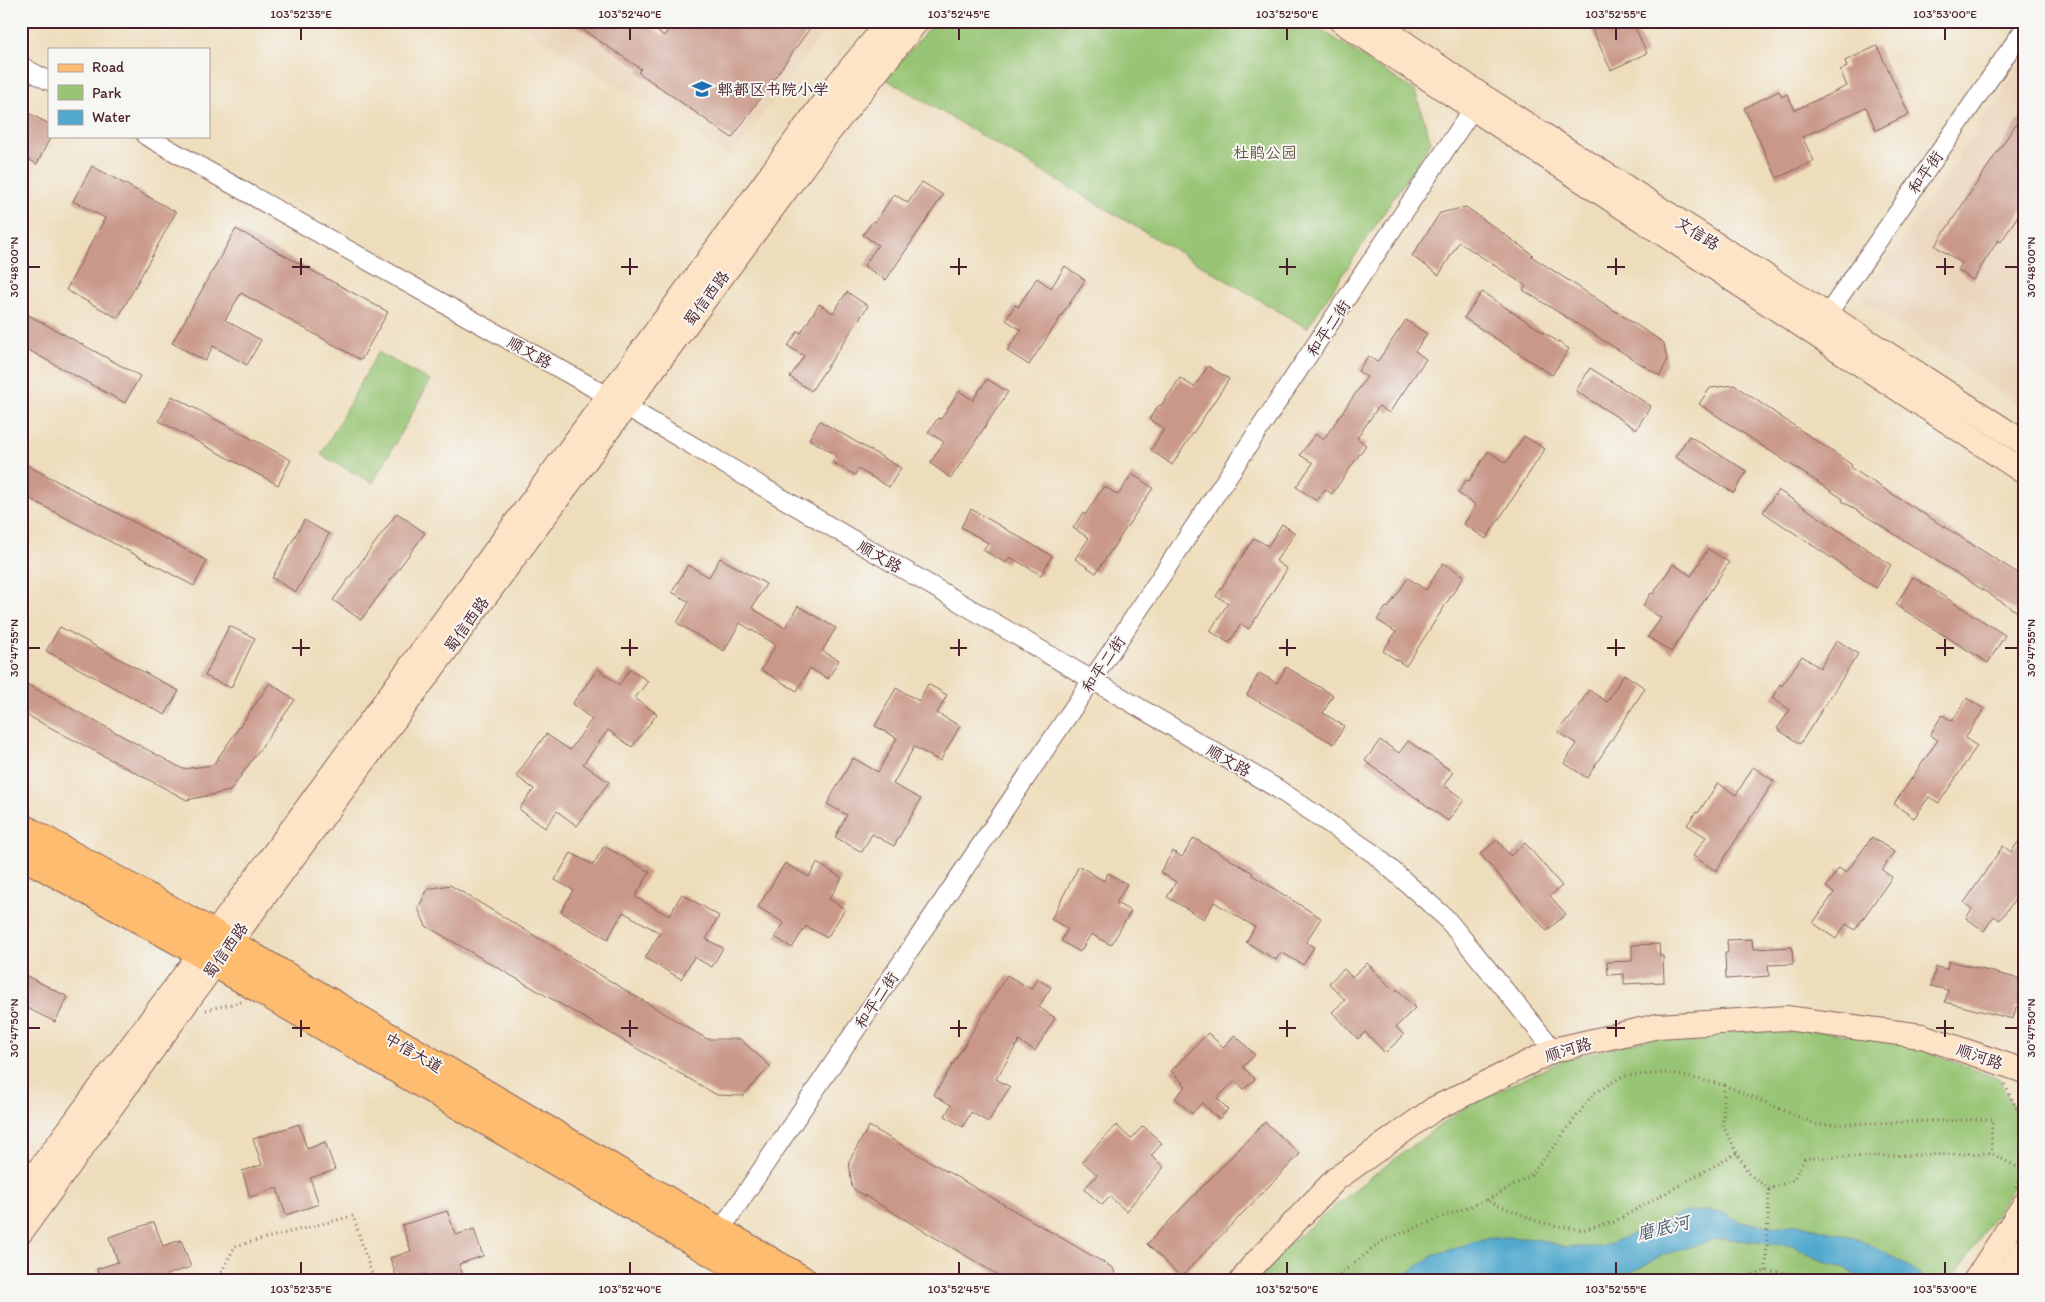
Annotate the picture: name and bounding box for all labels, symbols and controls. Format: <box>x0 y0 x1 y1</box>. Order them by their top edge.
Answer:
text: 103°52'35"E <box>270 7 332 21</box>
text: 103°52'40"E <box>598 7 662 21</box>
text: 103°52'45"E <box>928 7 991 21</box>
text: 103°52'50"E <box>1256 7 1319 21</box>
text: 103°52'55"E <box>1585 7 1647 21</box>
text: 103°53'00"E <box>1913 7 1977 21</box>
legend <box>48 48 210 138</box>
text: Road <box>92 58 125 76</box>
school or university icon: 郫都区书院小学 <box>691 78 713 100</box>
place label: 郫都区书院小学 <box>717 80 829 99</box>
text: Park <box>92 84 122 102</box>
text: Water <box>92 108 131 126</box>
park label: 杜鹃公园 <box>1233 143 1297 162</box>
street label: 和平街 <box>1904 147 1947 197</box>
street label: 文信路 <box>1672 213 1723 254</box>
text: 30°48'00"N <box>7 237 21 297</box>
text: 30°48'00"N <box>2024 237 2038 297</box>
street label: 蜀信西路 <box>680 267 733 330</box>
street label: 和平二街 <box>1303 296 1354 360</box>
street label: 顺文路 <box>504 332 555 372</box>
street label: 顺文路 <box>854 536 905 577</box>
street label: 蜀信西路 <box>440 593 493 656</box>
text: 30°47'55"N <box>7 619 21 677</box>
text: 30°47'55"N <box>2024 619 2038 677</box>
street label: 和平二街 <box>1078 632 1129 696</box>
street label: 顺文路 <box>1203 740 1254 781</box>
street label: 蜀信西路 <box>199 919 252 982</box>
street label: 和平二街 <box>851 968 902 1032</box>
text: 30°47'50"N <box>7 998 21 1058</box>
text: 30°47'50"N <box>2024 998 2038 1058</box>
street label: 中信大道 <box>381 1028 446 1077</box>
street label: 顺河路 <box>1542 1033 1594 1066</box>
street label: 顺河路 <box>1954 1040 2006 1073</box>
water label: 磨底河 <box>1634 1210 1695 1245</box>
text: 103°52'35"E <box>270 1282 332 1296</box>
text: 103°52'40"E <box>598 1282 662 1296</box>
text: 103°52'45"E <box>928 1282 991 1296</box>
text: 103°52'50"E <box>1256 1282 1319 1296</box>
text: 103°52'55"E <box>1585 1282 1647 1296</box>
text: 103°53'00"E <box>1913 1282 1977 1296</box>

